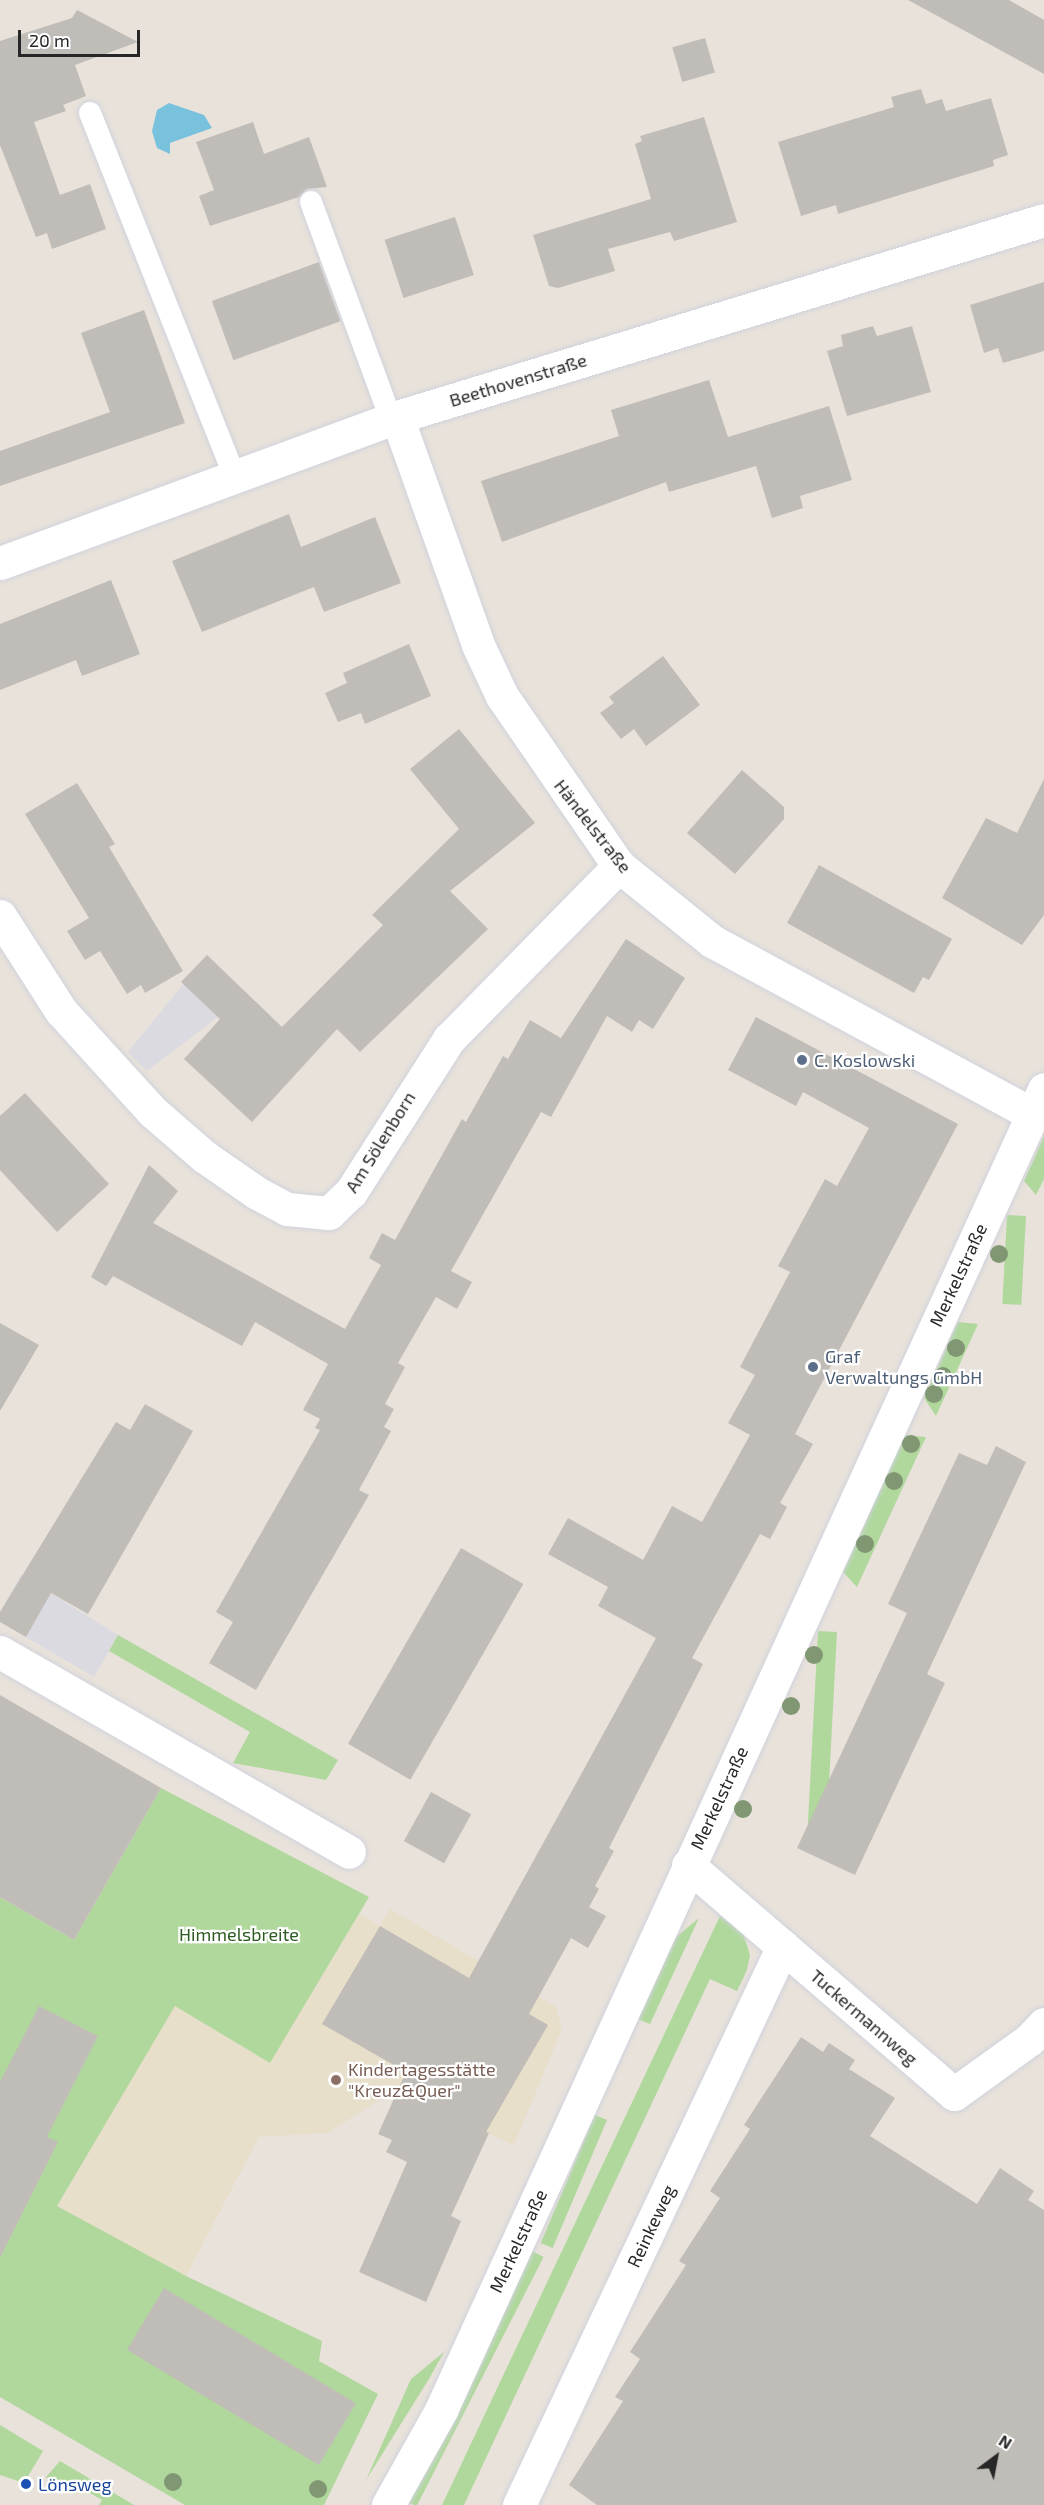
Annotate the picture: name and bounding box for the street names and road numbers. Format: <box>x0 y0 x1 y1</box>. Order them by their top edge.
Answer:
street label: Beethovenstraße <box>447 349 589 411</box>
street label: Händelstraße <box>550 775 636 877</box>
street label: Am Sölenborn <box>340 1088 420 1196</box>
street label: Merkelstraße <box>925 1220 991 1330</box>
street label: Merkelstraße <box>686 1743 752 1853</box>
street label: Tuckermannweg <box>806 1965 922 2069</box>
street label: Reinkeweg <box>622 2181 680 2271</box>
street label: Merkelstraße <box>485 2186 551 2296</box>

